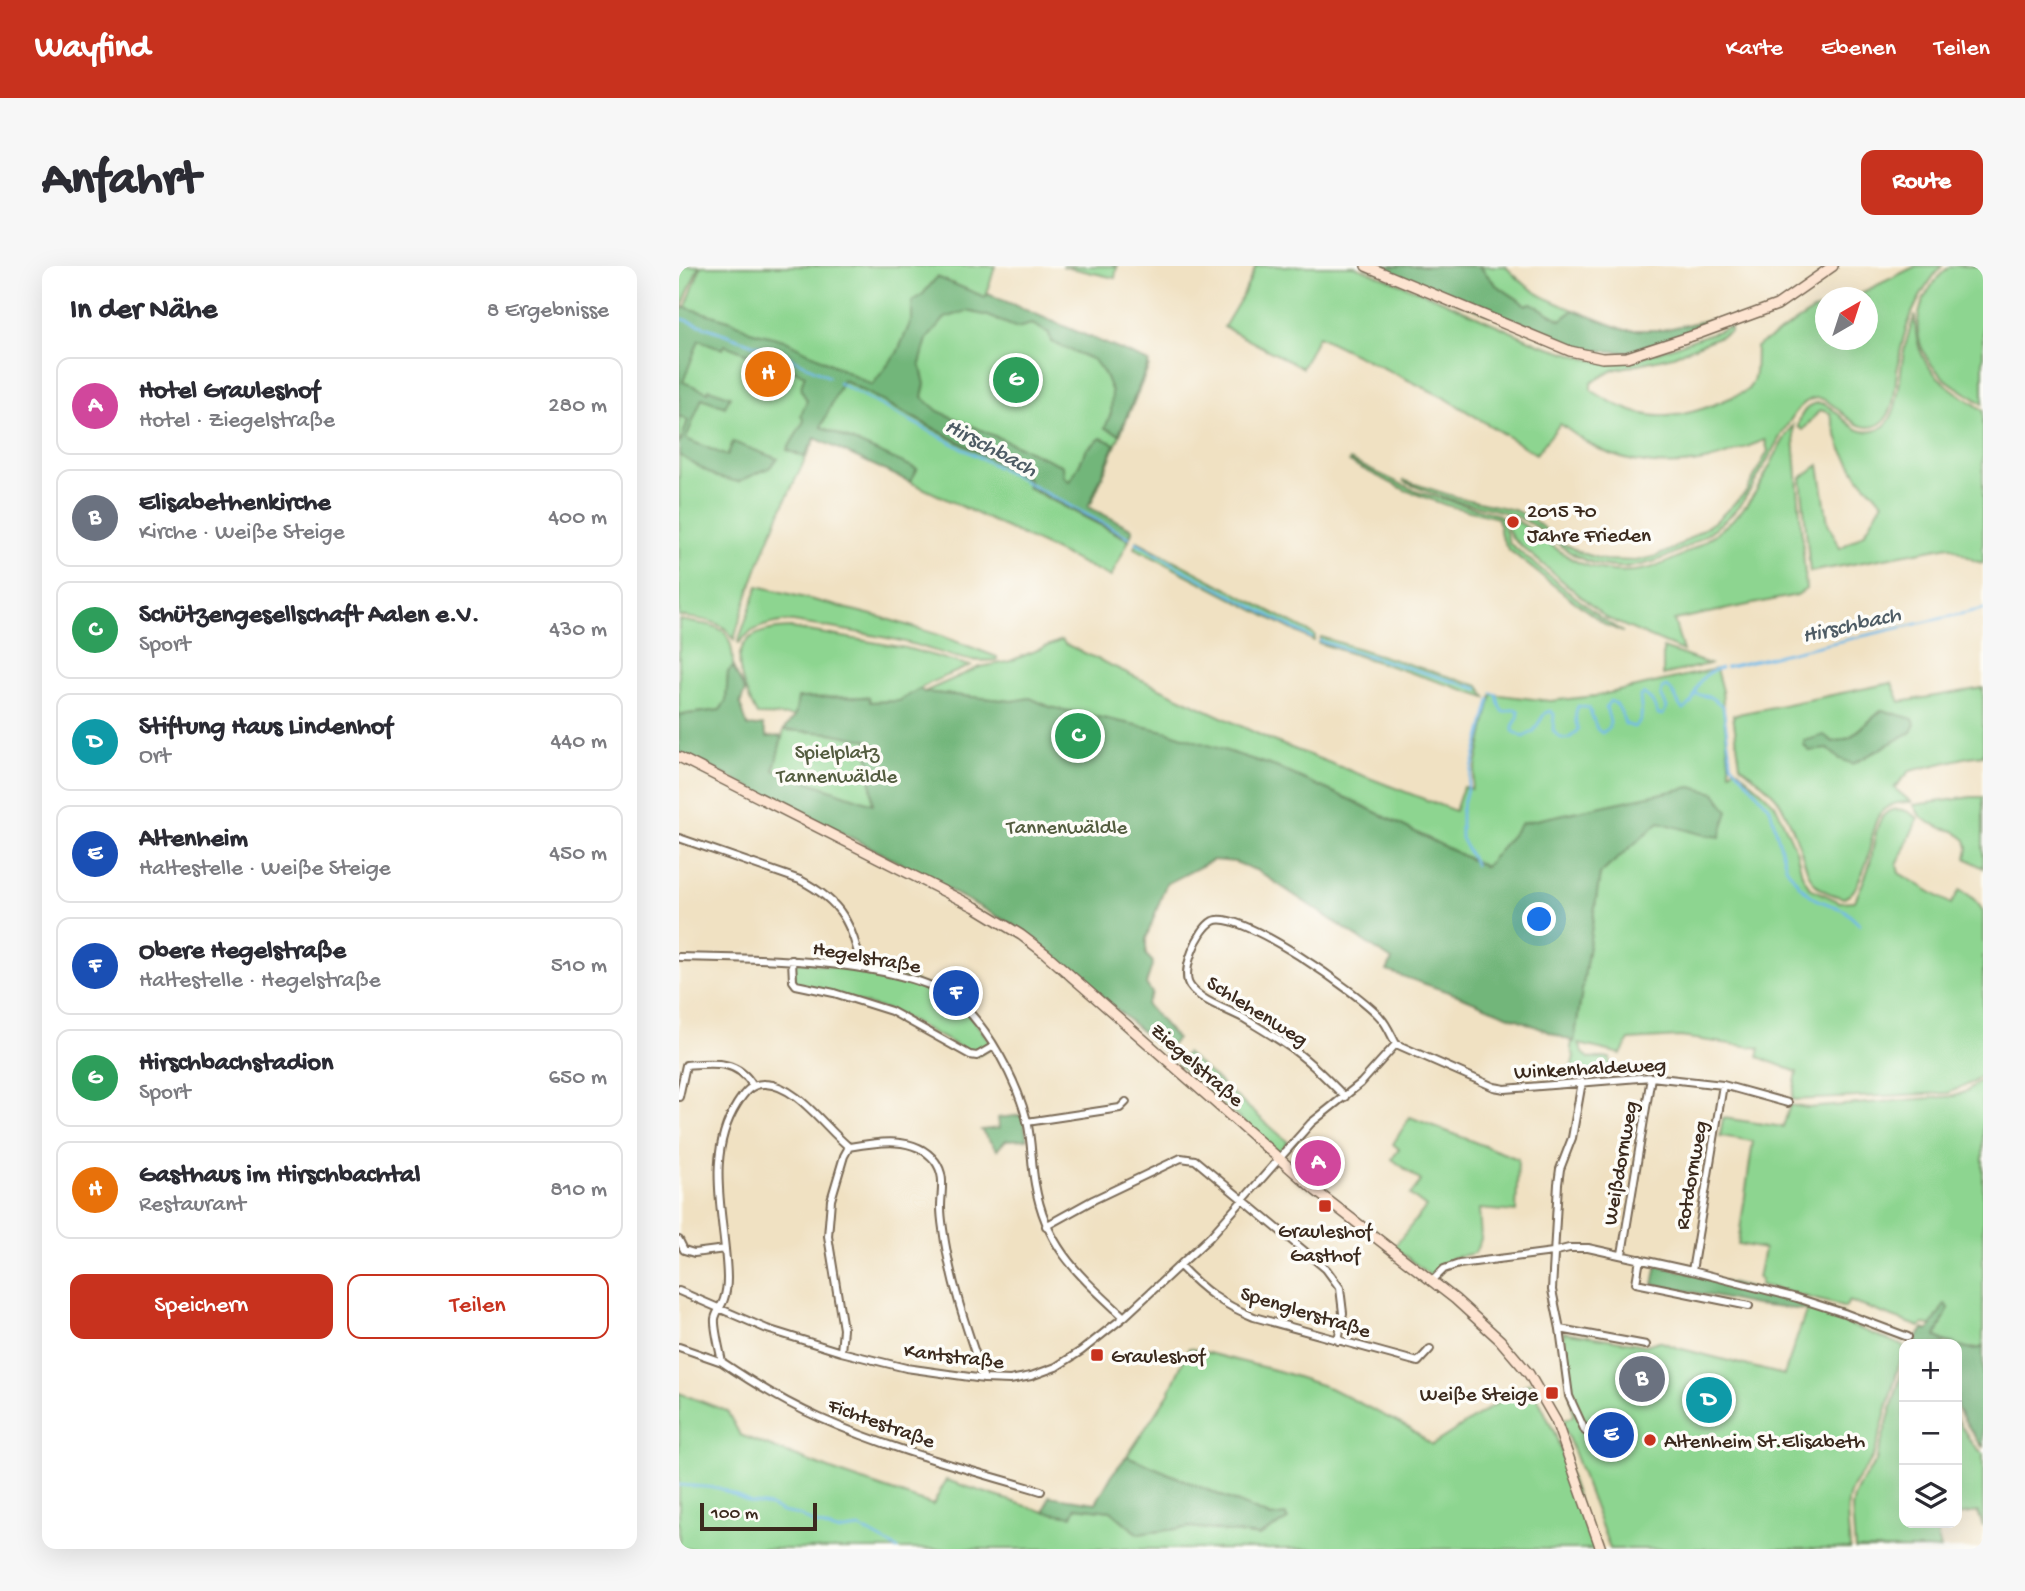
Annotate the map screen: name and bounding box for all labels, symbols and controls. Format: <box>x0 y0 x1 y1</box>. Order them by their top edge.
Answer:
text: Wayfind <box>35 30 150 68</box>
text: Karte <box>1726 35 1783 64</box>
text: Ebenen <box>1821 35 1896 64</box>
text: Teilen <box>1934 35 1990 64</box>
button: Route <box>1861 150 1983 215</box>
text: Anfahrt <box>42 153 200 211</box>
north arrow <box>1815 287 1878 350</box>
text: In der Nähe <box>70 294 217 329</box>
text: 8 Ergebnisse <box>487 298 609 325</box>
pin: H <box>745 348 791 400</box>
pin: G <box>993 354 1039 406</box>
text: Hotel Grauleshof <box>139 377 320 408</box>
text: A <box>88 393 102 420</box>
text: 280 m <box>548 393 607 420</box>
text: Hotel · Ziegelstraße <box>139 408 335 435</box>
water label: Hirschbach <box>940 414 1041 485</box>
text: Elisabethenkirche <box>139 489 331 520</box>
place label: 2015 70 Jahre Frieden <box>1527 501 1651 550</box>
text: B <box>89 505 101 532</box>
text: 400 m <box>548 505 607 532</box>
marker: 2015 70 Jahre Frieden <box>1505 514 1521 530</box>
text: Kirche · Weiße Steige <box>139 520 345 547</box>
text: Schützengesellschaft Aalen e.V. <box>139 601 480 632</box>
water label: Hirschbach <box>1800 602 1904 651</box>
text: C <box>89 617 101 644</box>
text: 430 m <box>549 617 607 644</box>
text: Sport <box>139 632 190 659</box>
pin: C <box>1055 710 1101 762</box>
text: Stiftung Haus Lindenhof <box>139 713 393 744</box>
text: D <box>88 729 103 756</box>
text: 440 m <box>550 729 607 756</box>
park label: Spielplatz Tannenwäldle <box>776 742 899 791</box>
text: Ort <box>139 744 170 771</box>
park label: Tannenwäldle <box>1006 817 1129 842</box>
text: Altenheim <box>139 825 248 856</box>
text: E <box>88 841 102 868</box>
text: 450 m <box>549 841 607 868</box>
text: Haltestelle · Weiße Steige <box>139 856 391 883</box>
your location <box>1522 902 1556 936</box>
text: Obere Hegelstraße <box>139 937 346 968</box>
street label: Hegelstraße <box>810 938 923 981</box>
text: F <box>89 953 101 980</box>
text: 510 m <box>551 953 607 980</box>
pin: F <box>933 967 979 1019</box>
text: Haltestelle · Hegelstraße <box>139 968 381 995</box>
street label: Schlehenweg <box>1201 972 1311 1054</box>
street label: Ziegelstraße <box>1144 1019 1248 1115</box>
text: Hirschbachstadion <box>139 1049 333 1080</box>
street label: Winkenhaldeweg <box>1513 1054 1667 1087</box>
text: G <box>88 1065 102 1092</box>
text: 650 m <box>548 1065 607 1092</box>
text: Sport <box>139 1080 190 1107</box>
street label: Weißdornweg <box>1599 1100 1646 1228</box>
street label: Rotdornweg <box>1672 1119 1715 1232</box>
pin: A <box>1295 1137 1341 1189</box>
text: Gasthaus im Hirschbachtal <box>139 1161 420 1192</box>
text: H <box>88 1177 102 1204</box>
text: 810 m <box>550 1177 607 1204</box>
text: Restaurant <box>139 1192 246 1219</box>
marker: Grauleshof Gasthof <box>1317 1198 1333 1214</box>
place label: Grauleshof Gasthof <box>1278 1221 1374 1270</box>
button: Speichern <box>70 1274 333 1339</box>
button: Teilen <box>347 1274 609 1339</box>
street label: Spenglerstraße <box>1237 1283 1374 1346</box>
map controls <box>1899 1339 1962 1528</box>
button: + <box>1899 1339 1962 1402</box>
street label: Kantstraße <box>902 1340 1006 1377</box>
place label: Grauleshof <box>1111 1346 1207 1371</box>
marker: Grauleshof <box>1089 1347 1105 1363</box>
pin: B <box>1619 1353 1665 1405</box>
pin: D <box>1686 1374 1732 1426</box>
place label: Weiße Steige <box>1420 1384 1539 1409</box>
marker: Weiße Steige <box>1544 1385 1560 1401</box>
street label: Fichtestraße <box>823 1394 939 1457</box>
button: − <box>1899 1402 1962 1465</box>
pin: E <box>1588 1409 1634 1461</box>
place label: Altenheim St.Elisabeth <box>1664 1431 1865 1456</box>
marker: Altenheim St.Elisabeth <box>1642 1432 1658 1448</box>
button: layers <box>1899 1465 1962 1528</box>
scale bar <box>700 1500 817 1532</box>
text: 100 m <box>711 1503 758 1526</box>

